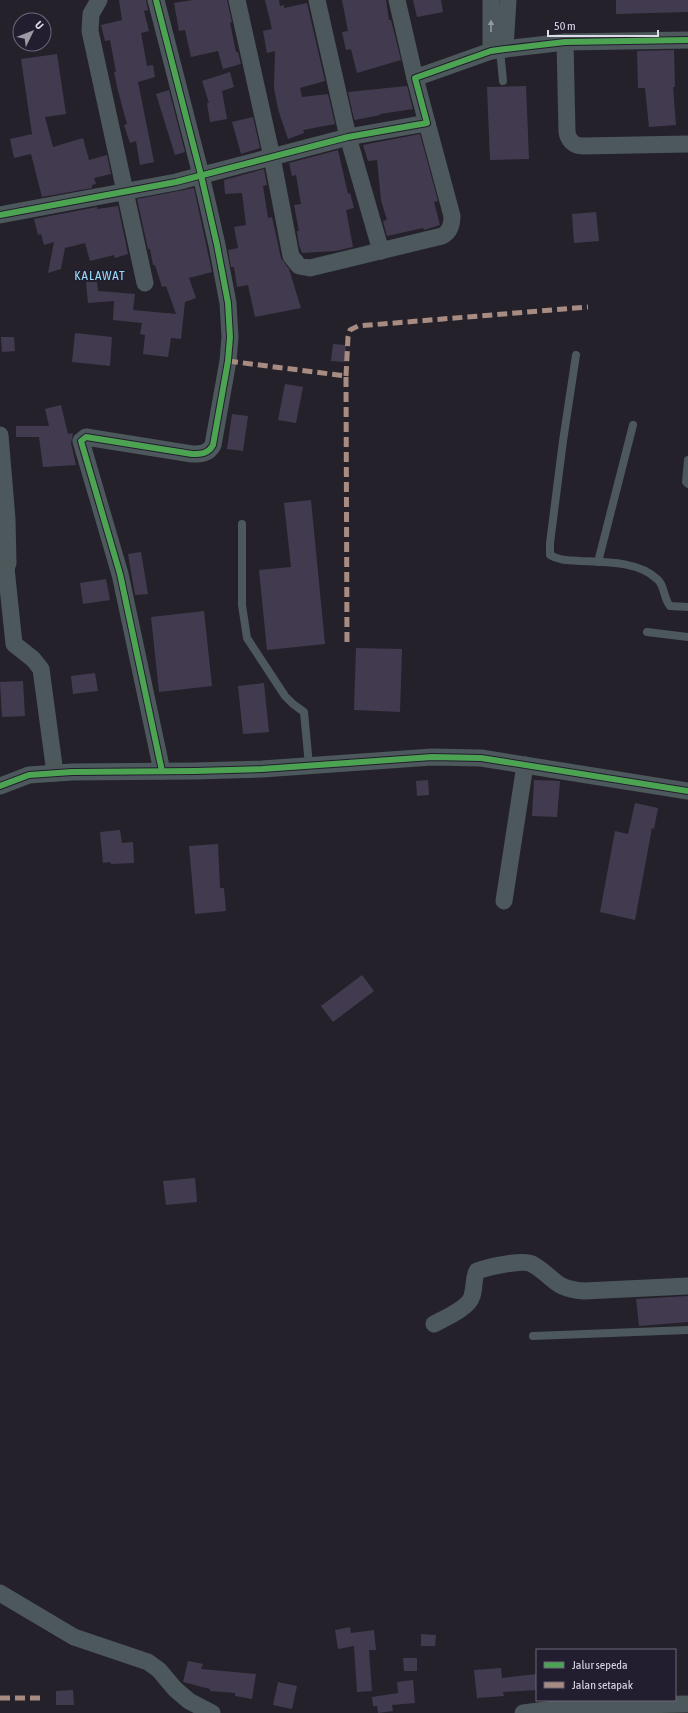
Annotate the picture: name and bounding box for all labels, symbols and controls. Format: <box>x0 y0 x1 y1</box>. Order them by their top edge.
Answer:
north arrow <box>12 12 52 52</box>
scale bar <box>548 12 658 38</box>
text: U <box>33 19 46 32</box>
one-way arrow <box>488 19 494 32</box>
text: 50 m <box>554 19 576 33</box>
district label: KALAWAT <box>74 268 126 283</box>
legend <box>536 1649 676 1701</box>
text: Jalur sepeda <box>572 1658 628 1672</box>
text: Jalan setapak <box>572 1678 634 1692</box>

